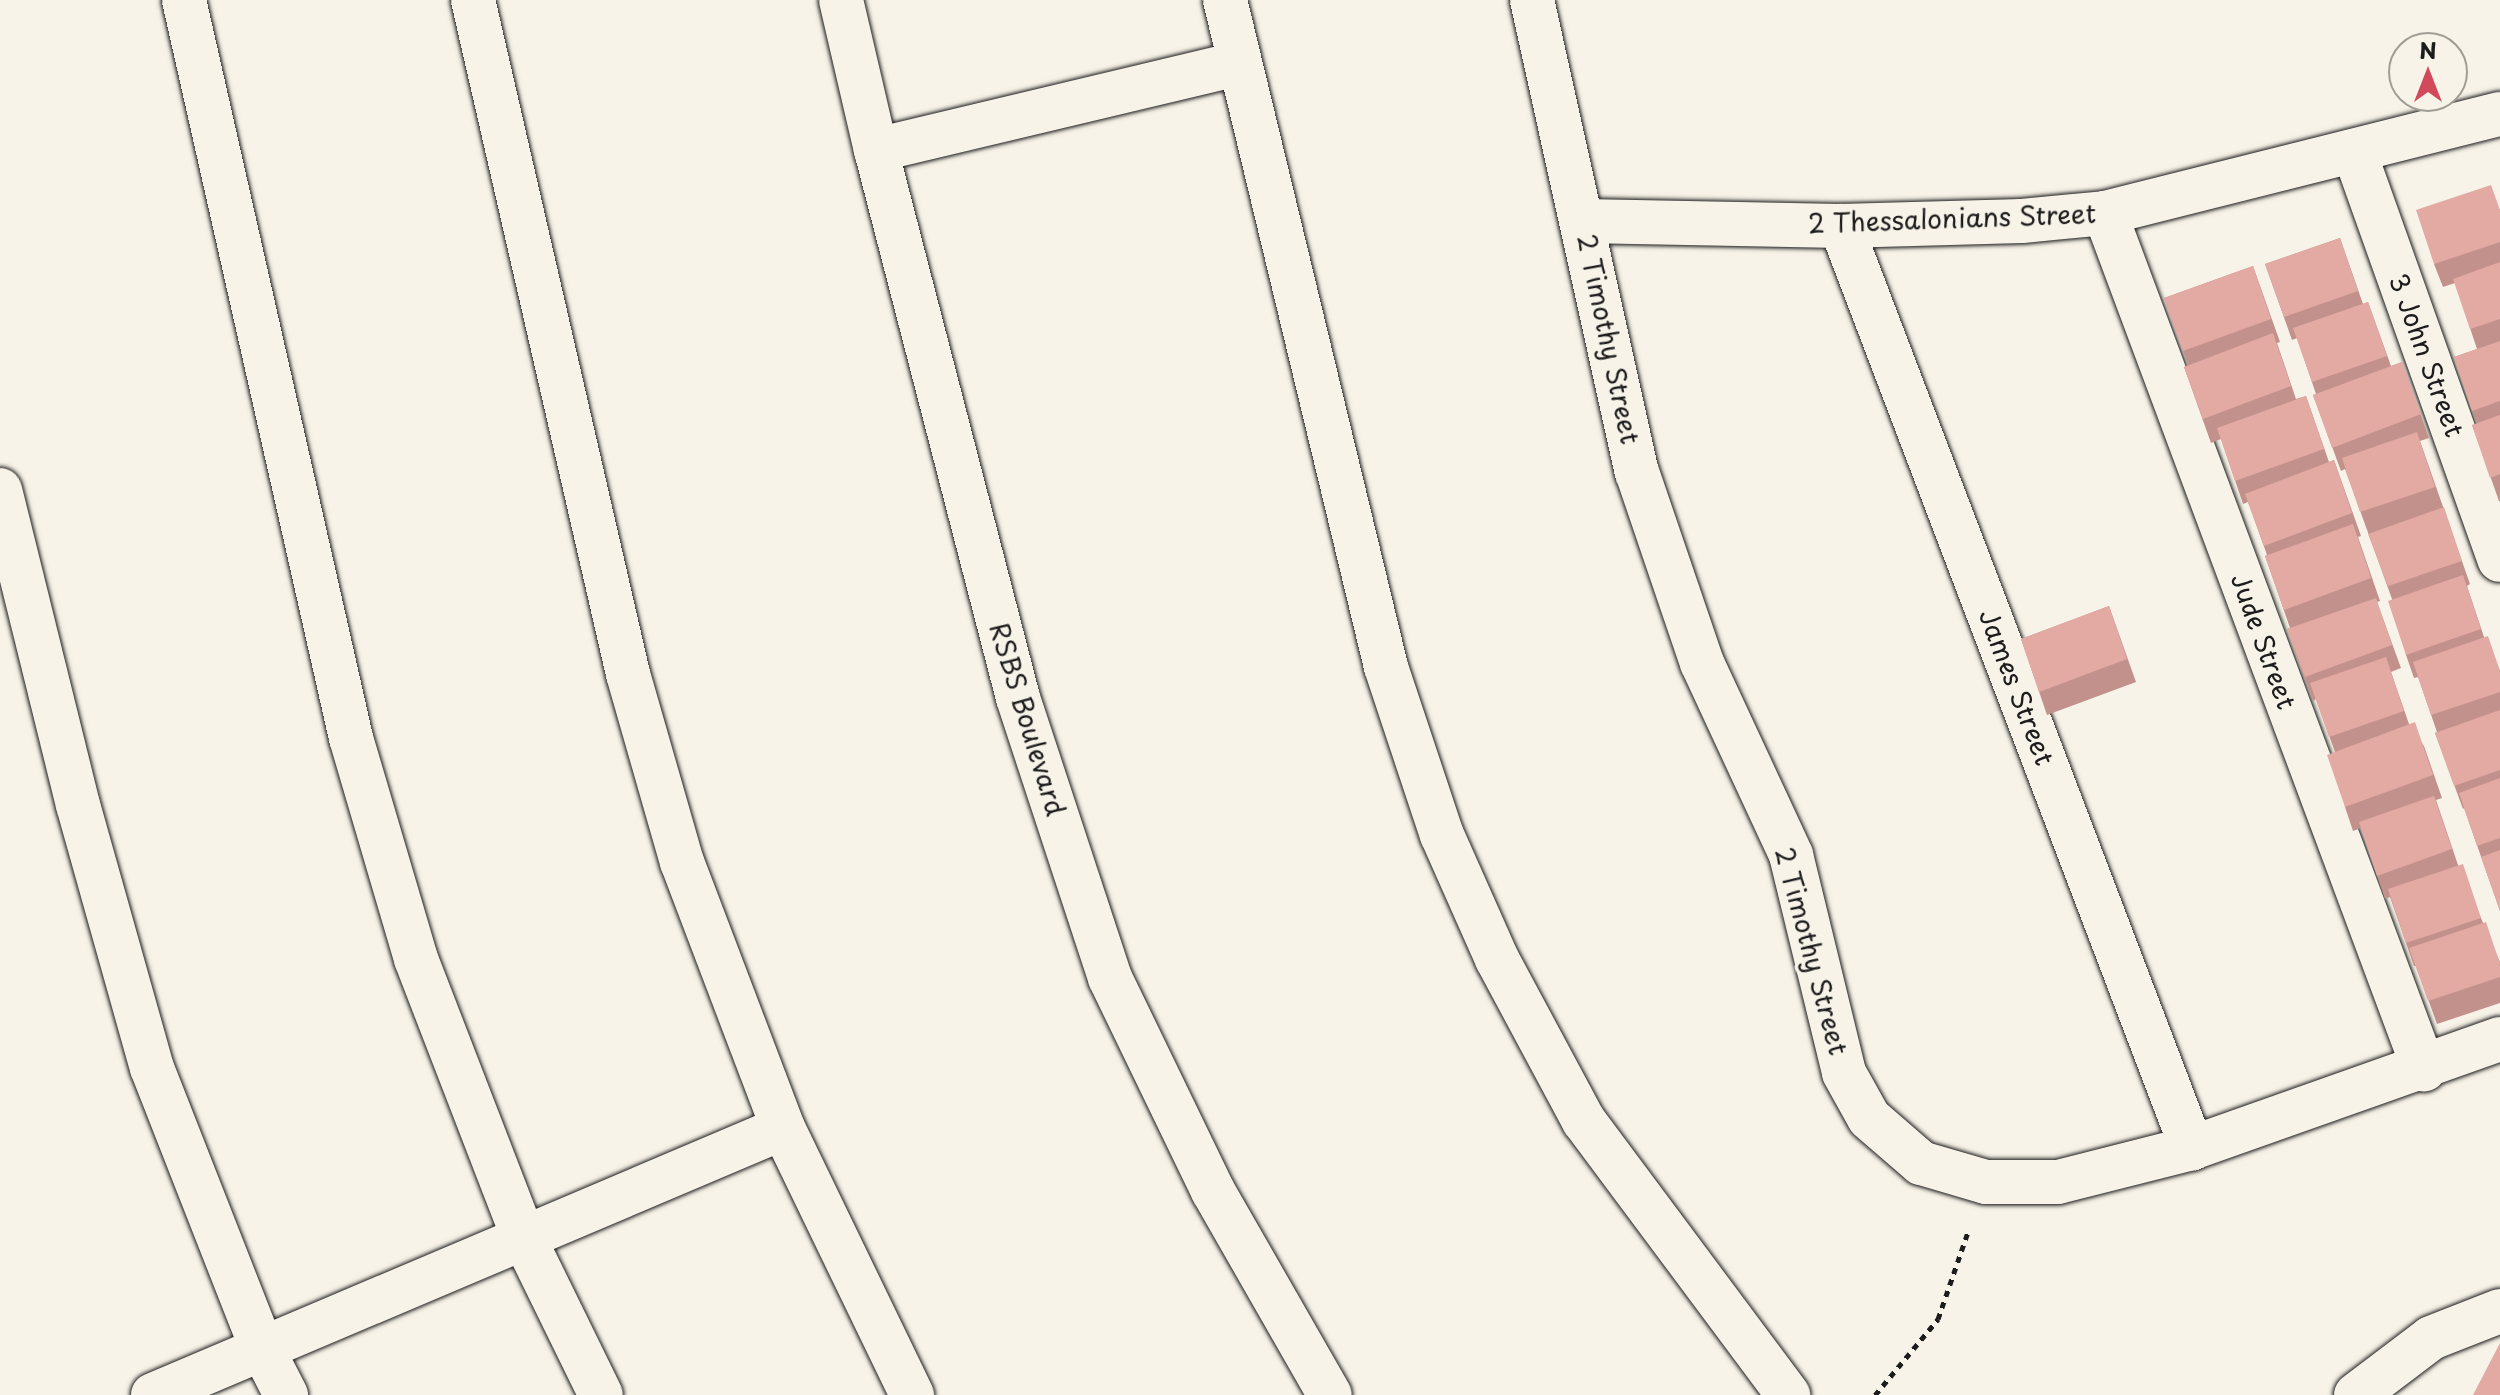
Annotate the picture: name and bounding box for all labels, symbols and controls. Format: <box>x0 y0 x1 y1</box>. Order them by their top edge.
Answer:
north arrow <box>2388 32 2468 112</box>
text: N <box>2419 33 2437 66</box>
street label: 2 Thessalonians Street <box>1807 197 2097 239</box>
street label: 2 Timothy Street <box>1571 230 1647 448</box>
street label: 3 John Street <box>2383 269 2471 441</box>
street label: Jude Street <box>2225 568 2303 714</box>
street label: James Street <box>1973 604 2061 770</box>
street label: RSBS Boulevard <box>984 619 1072 819</box>
street label: 2 Timothy Street <box>1769 842 1855 1060</box>

